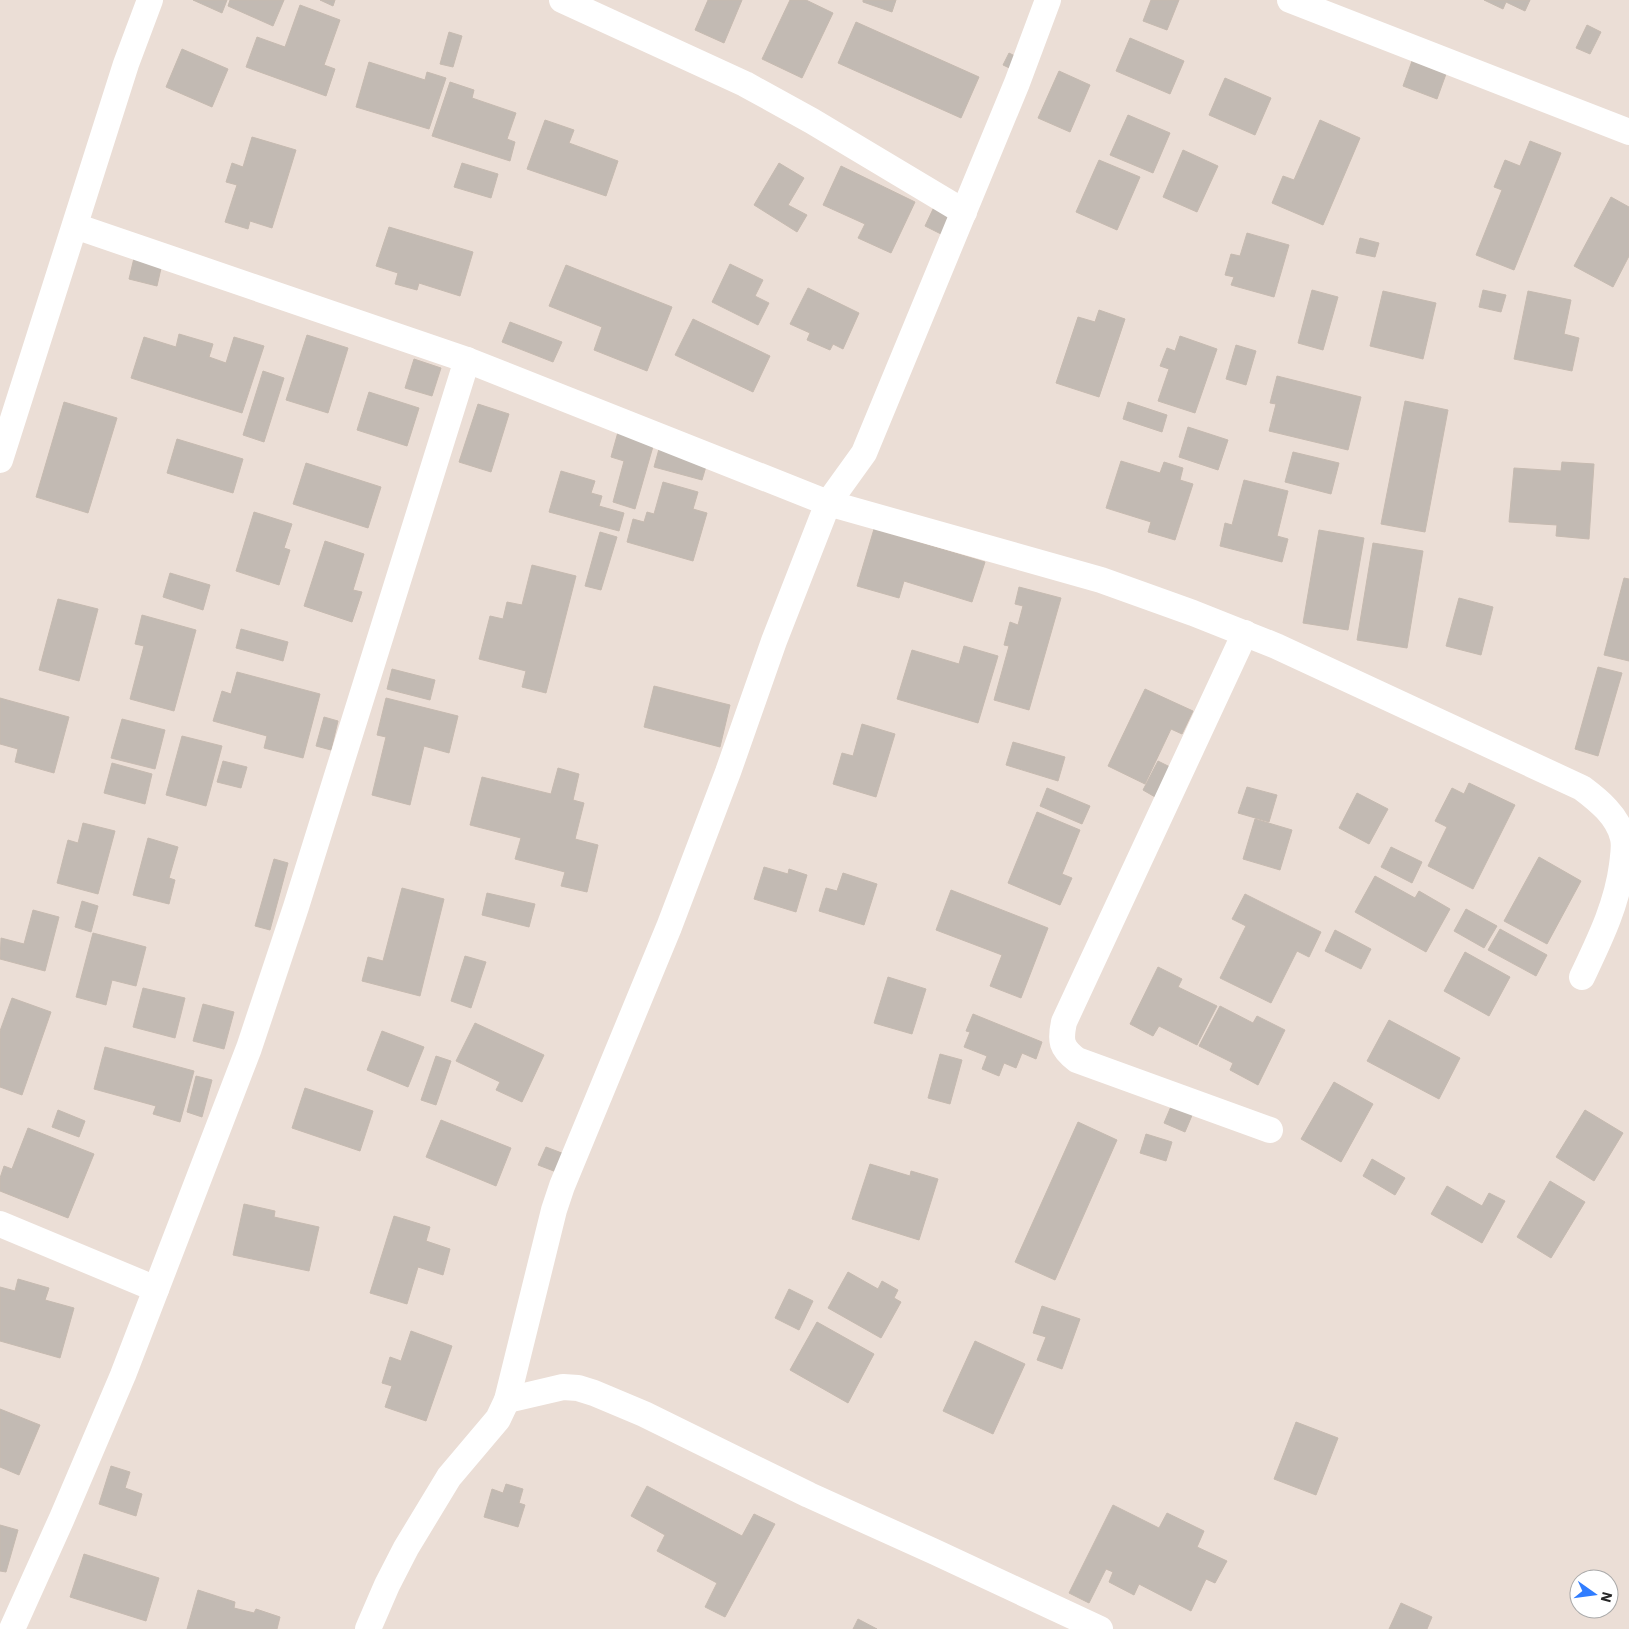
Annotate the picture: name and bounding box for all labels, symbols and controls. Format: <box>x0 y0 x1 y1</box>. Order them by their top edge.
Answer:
north arrow <box>1569 1569 1619 1619</box>
text: N <box>1597 1590 1617 1604</box>

